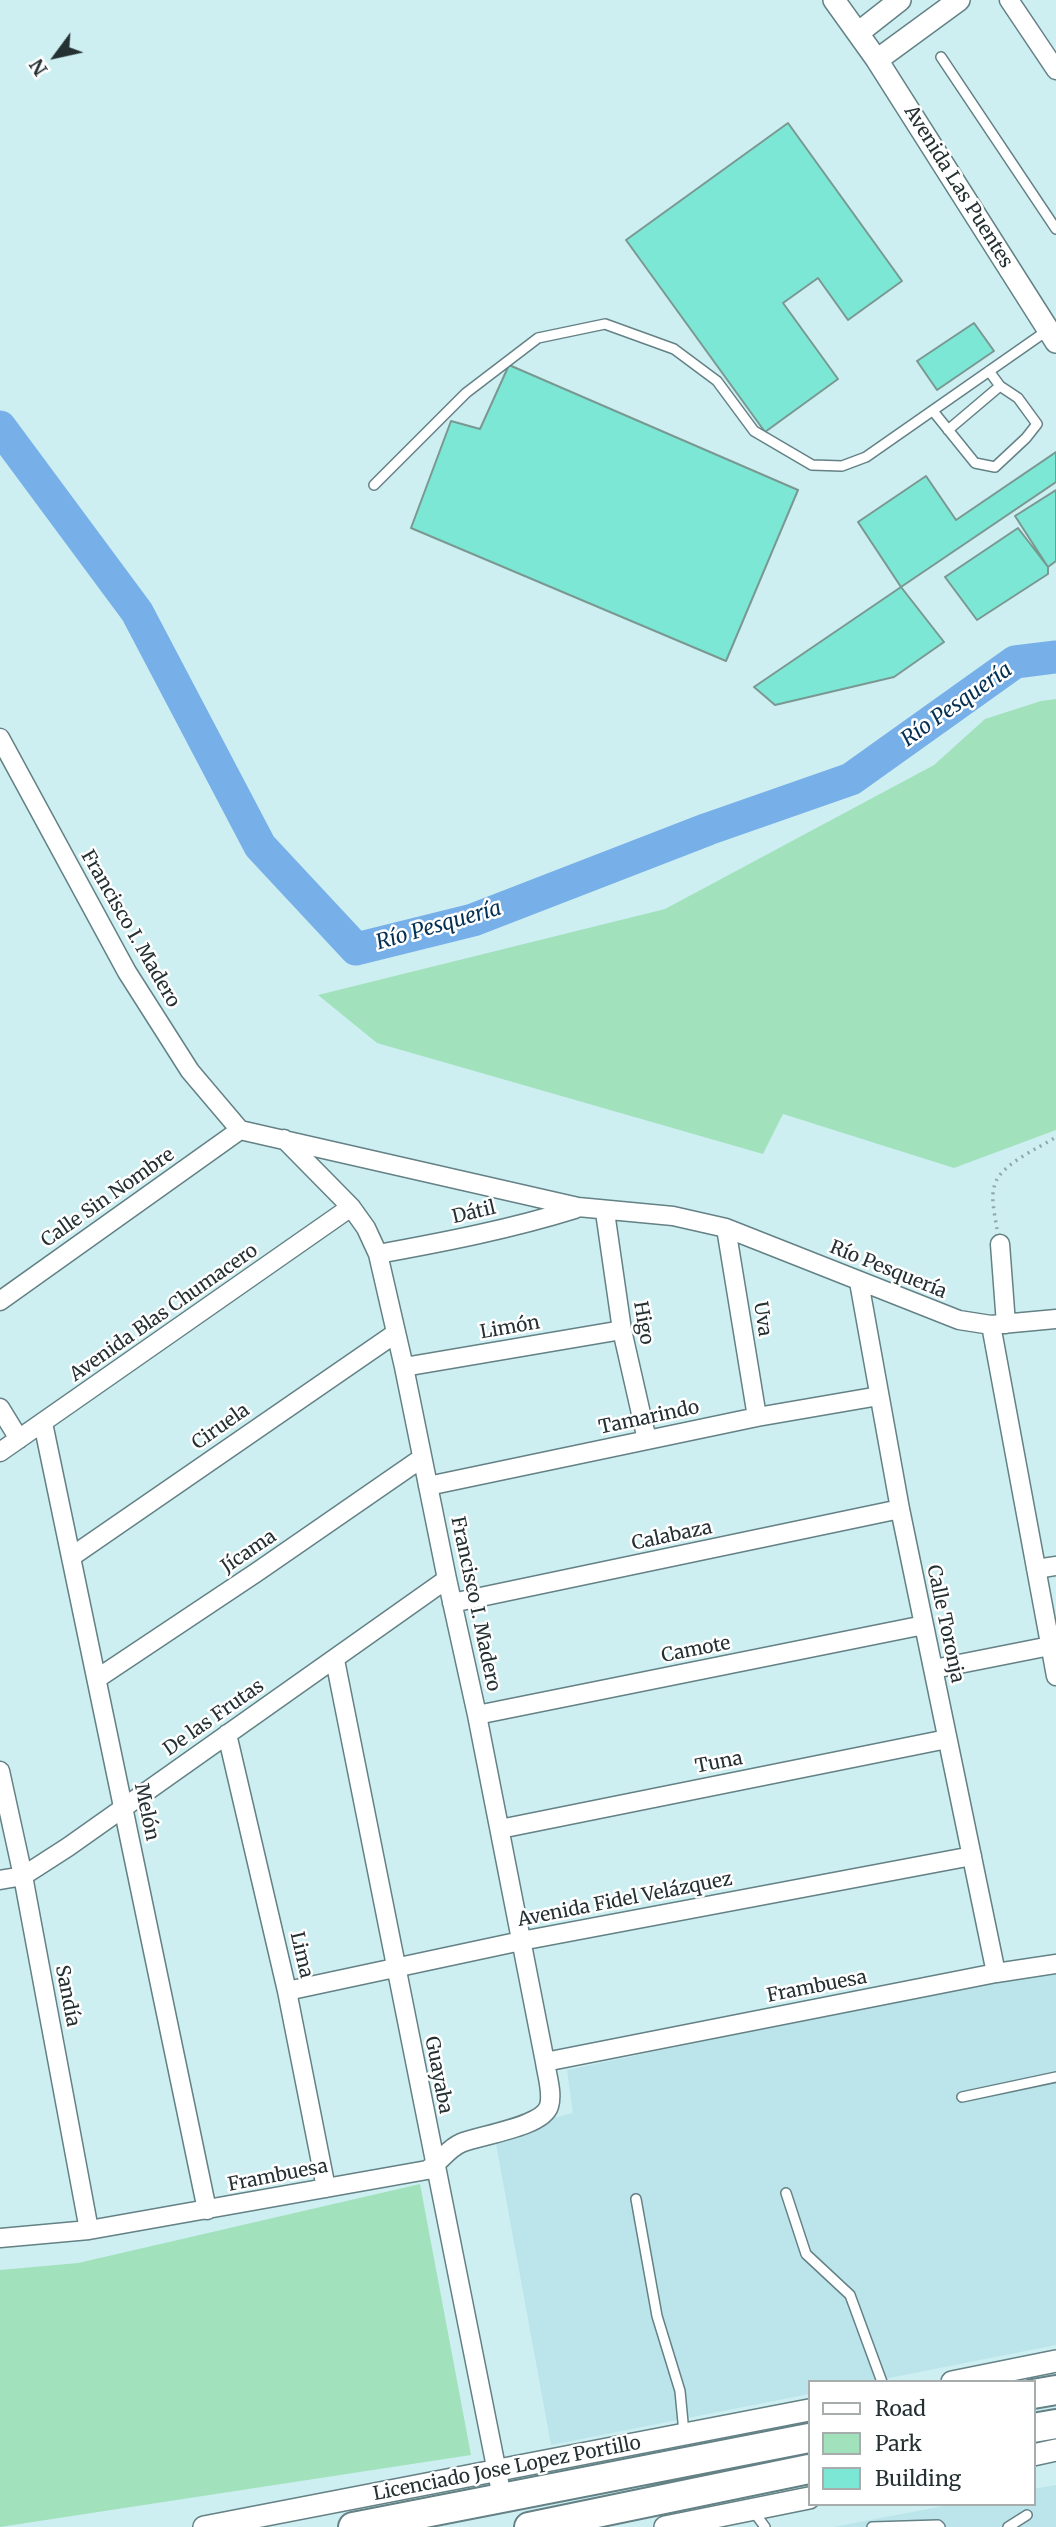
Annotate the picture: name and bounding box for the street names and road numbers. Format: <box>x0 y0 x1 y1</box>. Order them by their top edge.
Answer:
street label: Avenida Las Puentes <box>899 102 1017 272</box>
street label: Francisco I. Madero <box>76 846 184 1012</box>
street label: Calle Sin Nombre <box>37 1144 179 1252</box>
street label: Dátil <box>450 1197 498 1229</box>
street label: Río Pesquería <box>826 1236 950 1304</box>
street label: Avenida Blas Chumacero <box>66 1239 262 1387</box>
street label: Higo <box>628 1300 658 1346</box>
street label: Uva <box>748 1300 776 1338</box>
street label: Limón <box>478 1312 542 1344</box>
street label: Tamarindo <box>597 1396 701 1440</box>
street label: Ciruela <box>188 1399 254 1455</box>
street label: Francisco I. Madero <box>445 1515 505 1693</box>
street label: Calabaza <box>630 1516 714 1556</box>
street label: Jícama <box>217 1525 281 1579</box>
street label: Calle Toronja <box>921 1563 969 1685</box>
street label: Camote <box>660 1632 732 1668</box>
street label: De las Frutas <box>159 1675 269 1761</box>
street label: Tuna <box>693 1747 745 1779</box>
street label: Melón <box>129 1781 163 1843</box>
street label: Avenida Fidel Velázquez <box>516 1868 734 1932</box>
street label: Lima <box>285 1930 317 1980</box>
street label: Sandía <box>50 1963 84 2029</box>
street label: Frambuesa <box>765 1966 869 2008</box>
street label: Guayaba <box>419 2034 457 2116</box>
street label: Frambuesa <box>226 2155 330 2197</box>
street label: Licenciado Jose Lopez Portillo <box>371 2432 643 2506</box>

